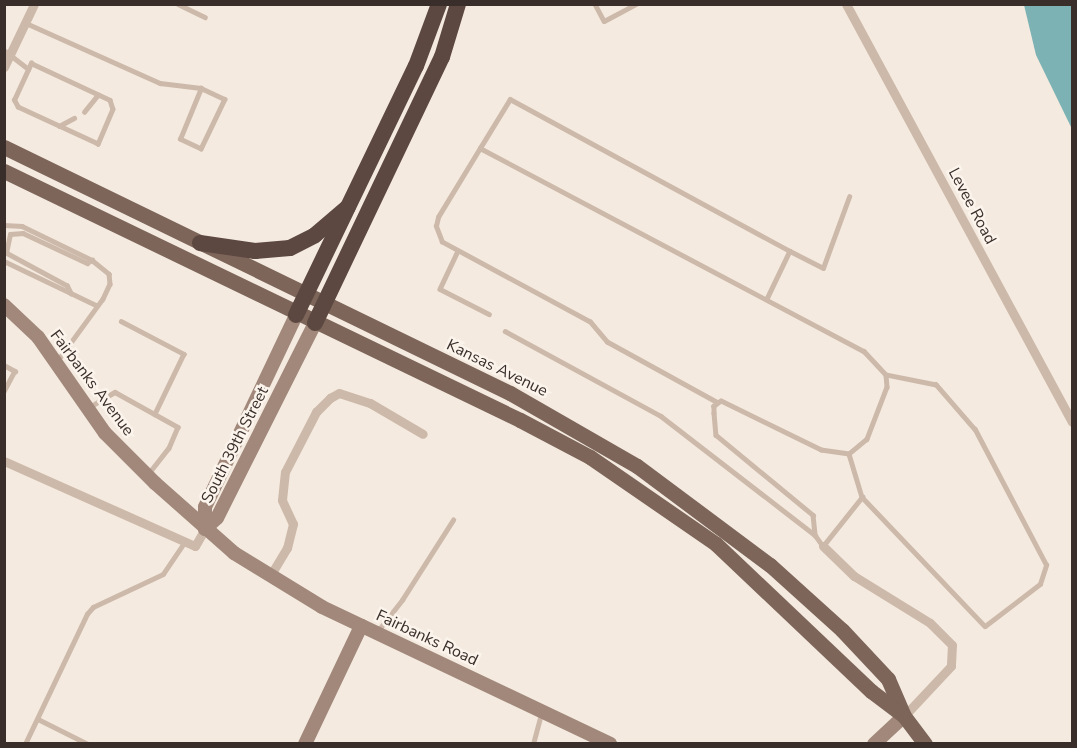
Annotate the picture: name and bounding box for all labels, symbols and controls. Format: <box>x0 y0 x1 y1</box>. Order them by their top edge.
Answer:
street label: Levee Road <box>944 165 1000 247</box>
street label: Fairbanks Avenue <box>46 326 138 440</box>
street label: Kansas Avenue <box>443 335 551 401</box>
street label: South 39th Street <box>197 384 273 506</box>
street label: Fairbanks Road <box>373 606 481 670</box>

